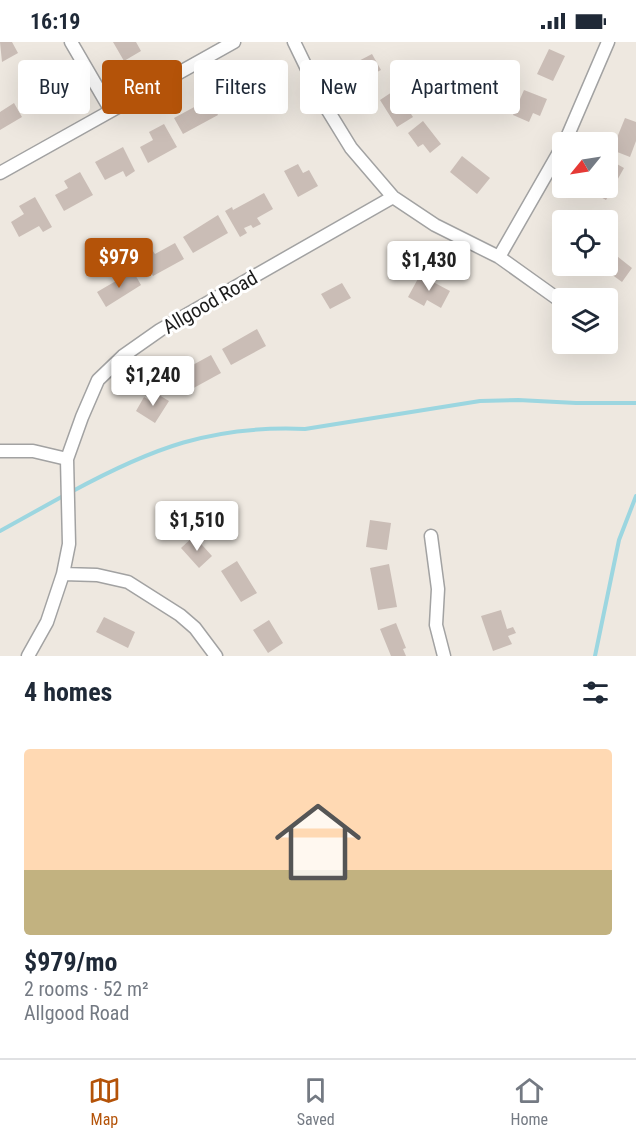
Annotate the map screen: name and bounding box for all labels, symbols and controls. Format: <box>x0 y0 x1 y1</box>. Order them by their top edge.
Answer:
text: 16:19 <box>30 9 81 34</box>
chip: Buy <box>18 60 90 114</box>
chip: Rent <box>102 60 182 114</box>
chip: Filters <box>194 60 288 114</box>
chip: New <box>300 60 378 114</box>
chip: Apartment <box>390 60 520 114</box>
north arrow <box>552 132 618 198</box>
map controls <box>552 132 618 354</box>
button: locate <box>552 210 618 276</box>
pin: $979 <box>83 238 155 289</box>
pin: $1,430 <box>380 241 478 292</box>
text: $979 <box>99 245 139 269</box>
text: $1,430 <box>401 248 457 272</box>
street label: Allgood Road <box>158 265 262 339</box>
button: layers <box>552 288 618 354</box>
pin: $1,240 <box>104 356 202 407</box>
text: $1,240 <box>125 363 181 387</box>
pin: $1,510 <box>148 501 246 552</box>
text: $1,510 <box>169 508 225 532</box>
icon: filters <box>579 676 612 709</box>
text: 4 homes <box>24 677 112 707</box>
icon: home <box>264 788 372 896</box>
text: $979/mo <box>24 947 117 977</box>
text: 2 rooms · 52 m² <box>24 977 149 1001</box>
text: Allgood Road <box>24 1001 129 1025</box>
tab: Map <box>88 1074 121 1129</box>
tab: Saved <box>297 1074 335 1129</box>
tab: Home <box>511 1074 548 1129</box>

